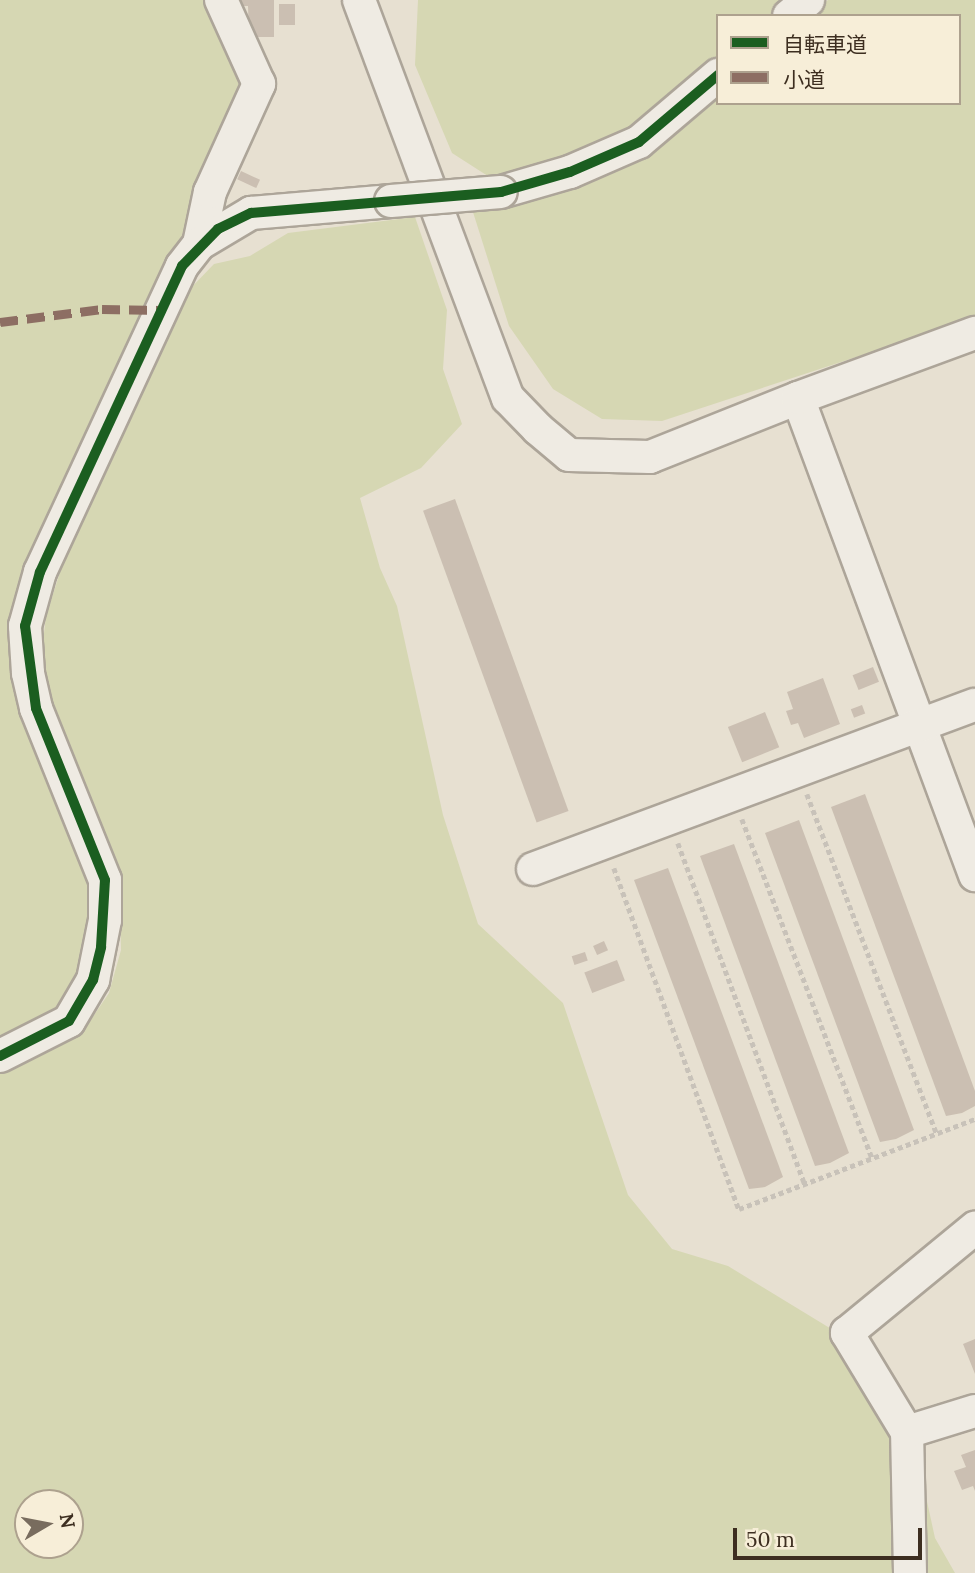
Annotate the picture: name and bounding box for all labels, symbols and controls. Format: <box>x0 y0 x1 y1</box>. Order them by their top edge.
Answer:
legend <box>716 14 961 105</box>
text: 自転車道 <box>783 31 867 58</box>
text: 小道 <box>783 66 825 93</box>
north arrow <box>14 1489 84 1559</box>
text: N <box>55 1511 81 1530</box>
scale bar <box>737 1514 926 1558</box>
text: 50 m <box>746 1526 795 1553</box>

